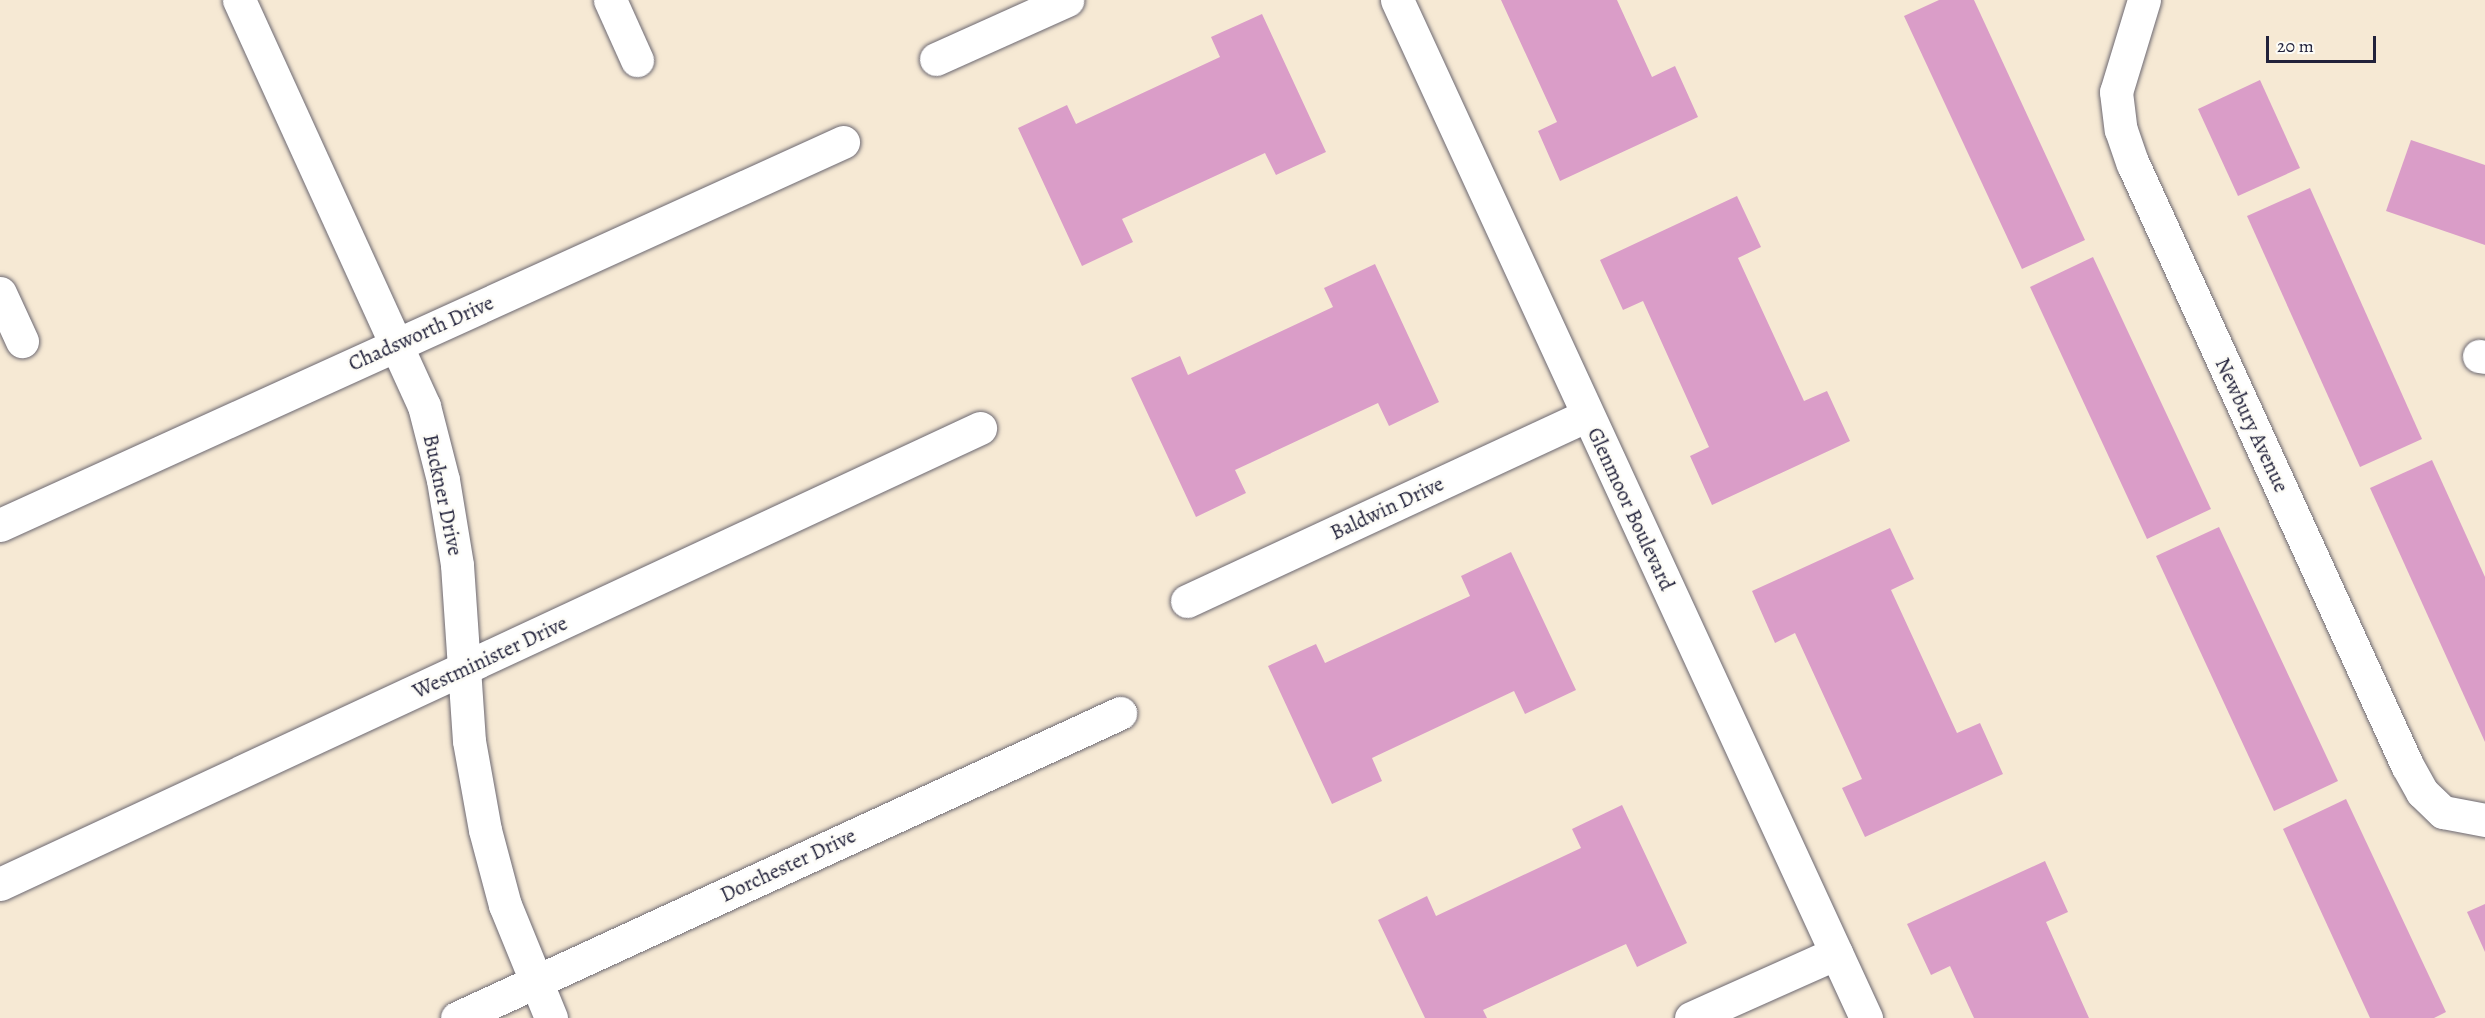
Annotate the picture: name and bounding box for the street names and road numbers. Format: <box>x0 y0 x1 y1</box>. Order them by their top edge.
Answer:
street label: Chadsworth Drive <box>344 290 498 376</box>
street label: Newbury Avenue <box>2210 354 2294 496</box>
street label: Glenmoor Boulevard <box>1582 423 1680 595</box>
street label: Buckner Drive <box>418 432 468 558</box>
street label: Baldwin Drive <box>1326 471 1448 545</box>
street label: Westminister Drive <box>409 610 571 704</box>
street label: Dorchester Drive <box>716 823 860 907</box>

